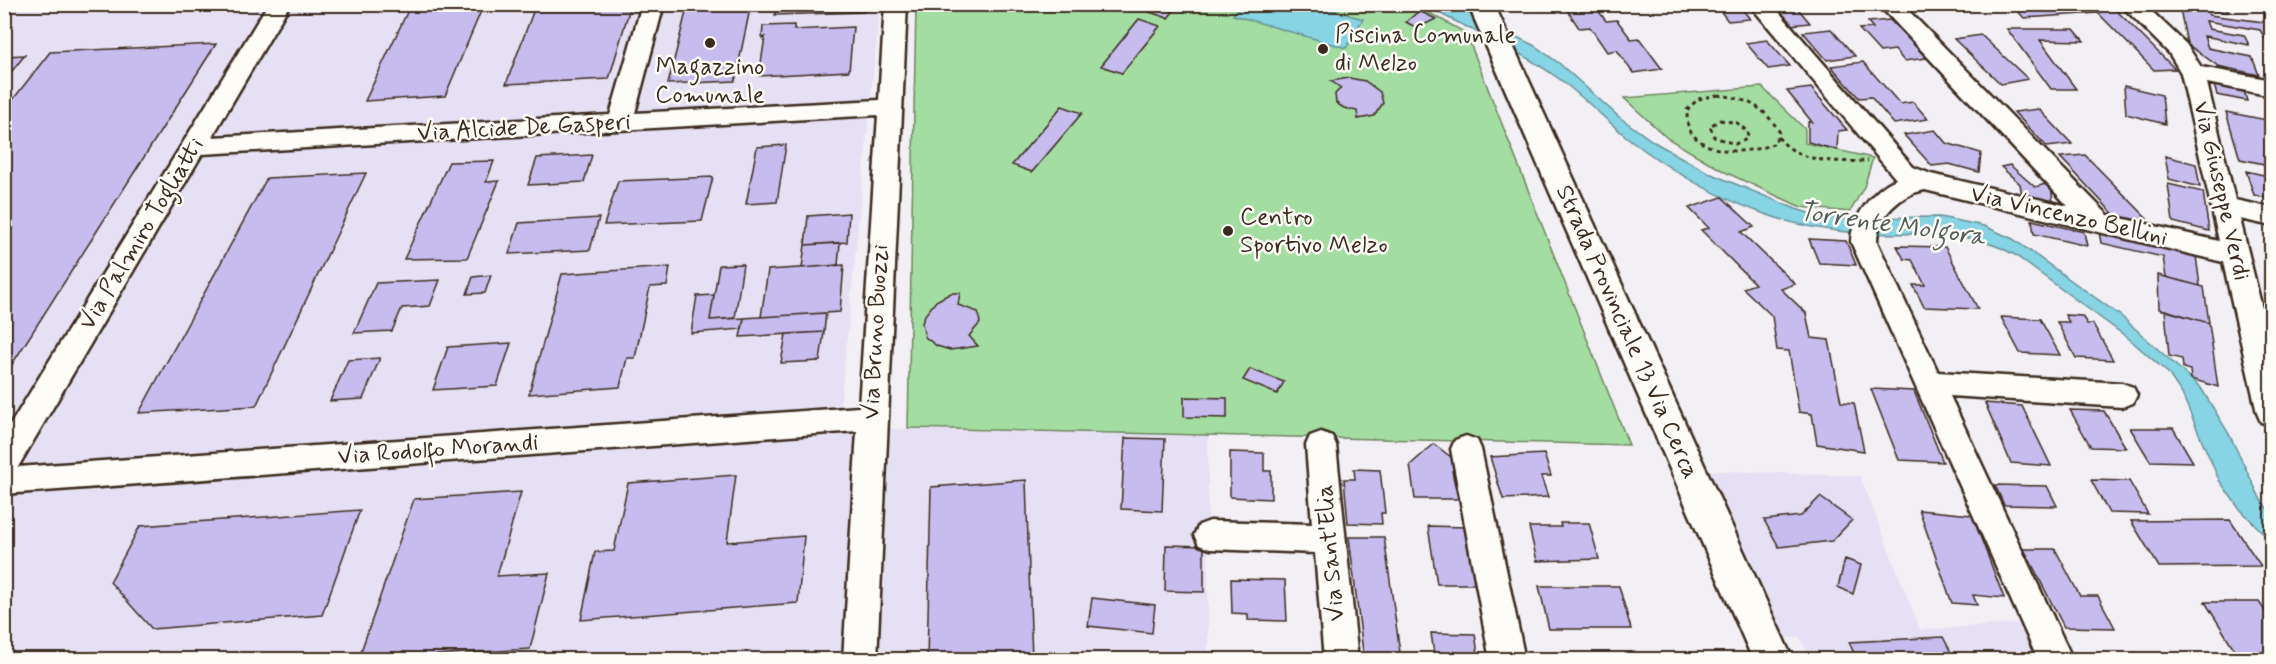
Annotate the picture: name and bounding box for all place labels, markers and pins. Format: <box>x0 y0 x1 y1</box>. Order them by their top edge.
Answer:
place label: Piscina Comunale di Melzo <box>1335 20 1516 79</box>
marker: Magazzino Comunale <box>703 36 717 50</box>
marker: Piscina Comunale di Melzo <box>1316 42 1330 56</box>
place label: Magazzino Comunale <box>655 52 765 111</box>
place label: Centro Sportivo Melzo <box>1240 202 1388 261</box>
marker: Centro Sportivo Melzo <box>1221 224 1235 238</box>

